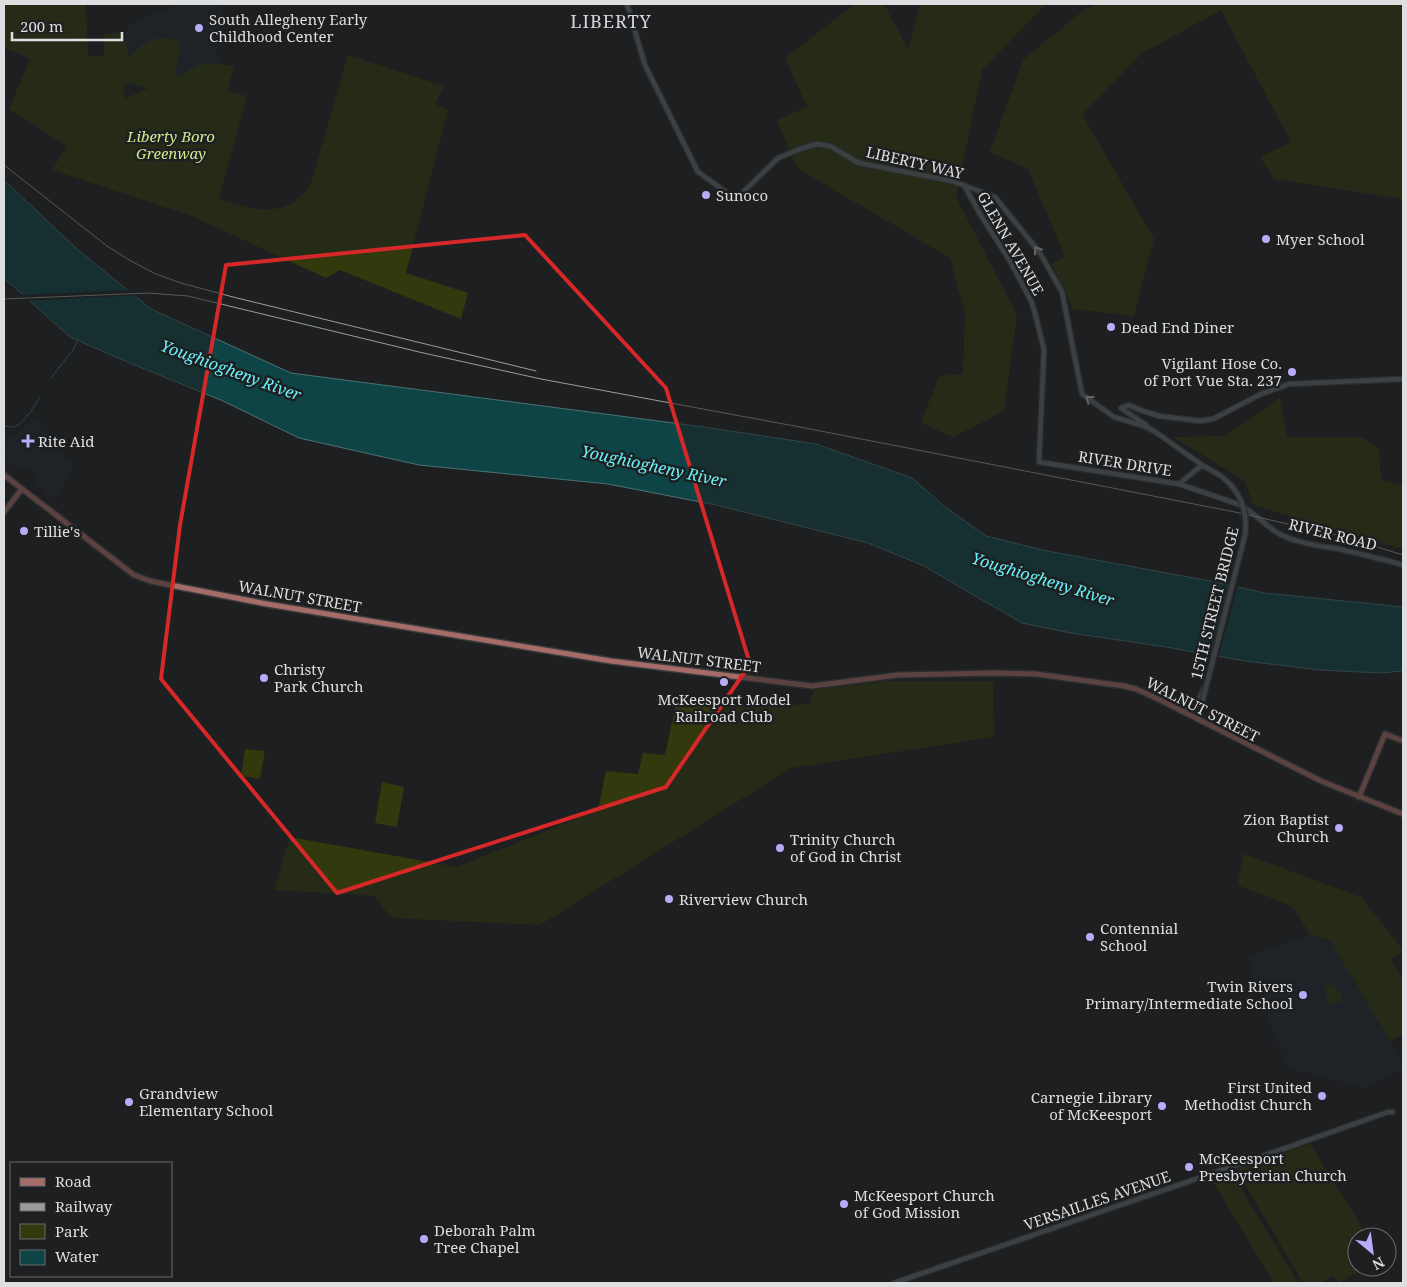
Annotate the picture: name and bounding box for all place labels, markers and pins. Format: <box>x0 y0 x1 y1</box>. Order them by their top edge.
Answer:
place label: South Allegheny Early Childhood Center <box>209 9 368 46</box>
marker: South Allegheny Early Childhood Center <box>193 22 205 34</box>
place label: Sunoco <box>716 185 768 205</box>
marker: Sunoco <box>700 189 712 201</box>
place label: Myer School <box>1276 229 1365 249</box>
marker: Myer School <box>1260 233 1272 245</box>
place label: Dead End Diner <box>1121 317 1234 337</box>
marker: Dead End Diner <box>1105 321 1117 333</box>
place label: Vigilant Hose Co. of Port Vue Sta. 237 <box>1144 353 1282 390</box>
marker: Vigilant Hose Co. of Port Vue Sta. 237 <box>1286 366 1298 378</box>
place label: Rite Aid <box>38 431 94 451</box>
marker: Rite Aid <box>22 435 34 447</box>
place label: Tillie's <box>34 521 80 541</box>
marker: Tillie's <box>18 525 30 537</box>
place label: Christy Park Church <box>274 659 364 696</box>
marker: Christy Park Church <box>258 672 270 684</box>
marker: McKeesport Model Railroad Club <box>718 676 730 688</box>
place label: McKeesport Model Railroad Club <box>657 689 791 726</box>
place label: Zion Baptist Church <box>1243 809 1329 846</box>
marker: Zion Baptist Church <box>1333 822 1345 834</box>
place label: Trinity Church of God in Christ <box>790 829 902 866</box>
marker: Trinity Church of God in Christ <box>774 842 786 854</box>
place label: Riverview Church <box>679 889 808 909</box>
marker: Riverview Church <box>663 893 675 905</box>
place label: Contennial School <box>1100 918 1178 955</box>
marker: Contennial School <box>1084 931 1096 943</box>
place label: Twin Rivers Primary/Intermediate School <box>1085 976 1293 1013</box>
marker: Twin Rivers Primary/Intermediate School <box>1297 989 1309 1001</box>
place label: First United Methodist Church <box>1184 1077 1312 1114</box>
place label: Grandview Elementary School <box>139 1083 273 1120</box>
place label: Carnegie Library of McKeesport <box>1031 1087 1153 1124</box>
marker: First United Methodist Church <box>1316 1090 1328 1102</box>
marker: Grandview Elementary School <box>123 1096 135 1108</box>
marker: Carnegie Library of McKeesport <box>1156 1100 1168 1112</box>
place label: McKeesport Presbyterian Church <box>1199 1148 1347 1185</box>
marker: McKeesport Presbyterian Church <box>1183 1161 1195 1173</box>
place label: McKeesport Church of God Mission <box>854 1185 995 1222</box>
marker: McKeesport Church of God Mission <box>838 1198 850 1210</box>
place label: Deborah Palm Tree Chapel <box>434 1220 536 1257</box>
marker: Deborah Palm Tree Chapel <box>418 1233 430 1245</box>

